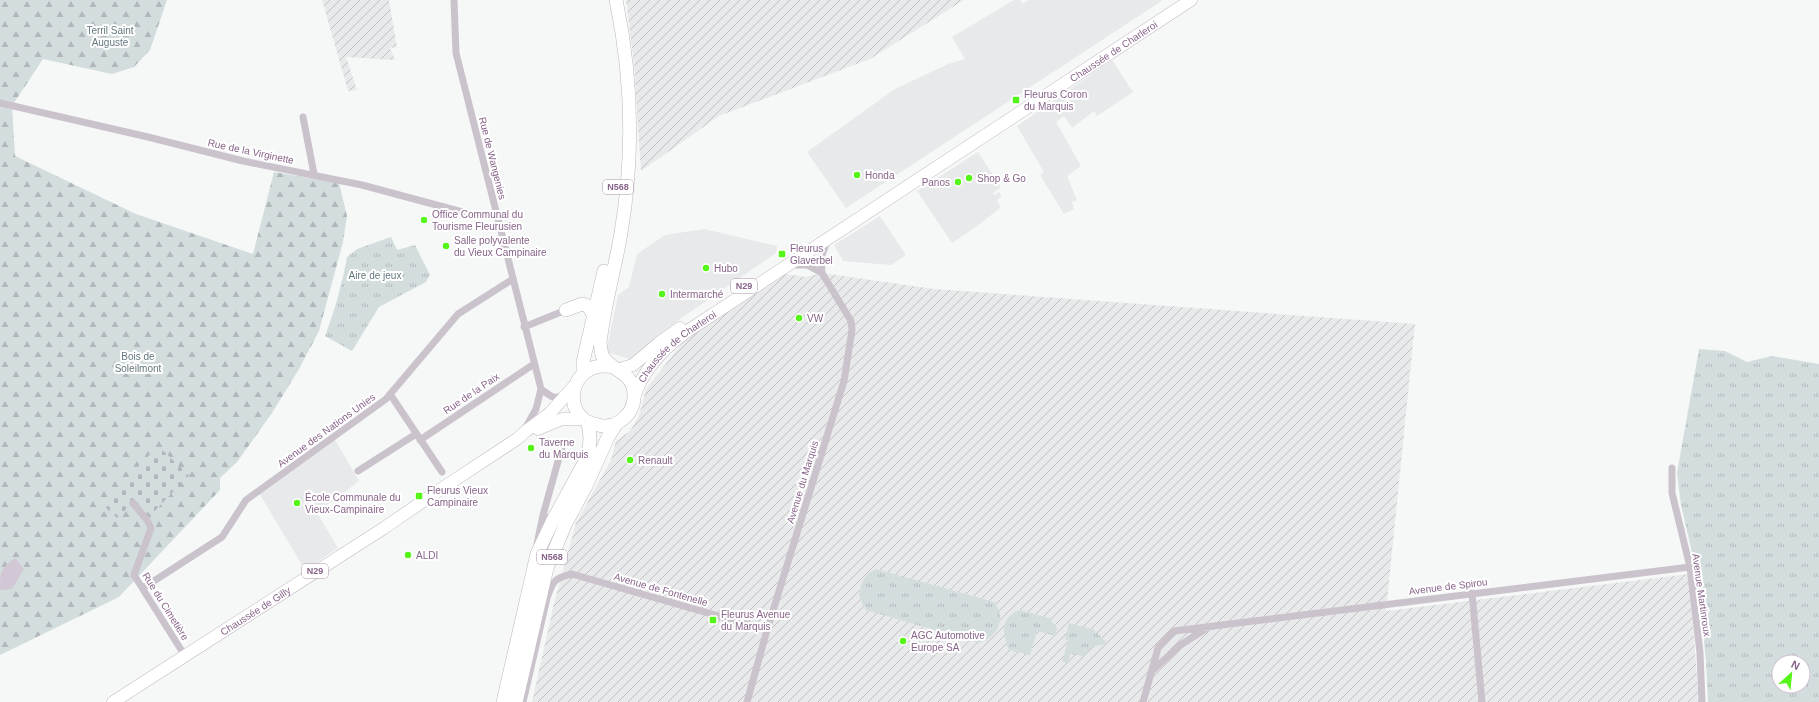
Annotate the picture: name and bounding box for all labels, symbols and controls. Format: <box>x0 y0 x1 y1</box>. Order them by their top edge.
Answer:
street label: Chaussée de Charleroi <box>1068 19 1159 84</box>
park label: Terril Saint Auguste <box>86 25 134 48</box>
place label: Fleurus Coron du Marquis <box>1024 89 1087 112</box>
marker: Fleurus Coron du Marquis <box>1011 95 1021 105</box>
street label: Rue de Wangenies <box>477 116 508 201</box>
street label: Rue de la Virginette <box>207 137 295 166</box>
marker: Honda <box>852 170 862 180</box>
place label: Honda <box>865 170 895 181</box>
marker: Shop & Go <box>964 173 974 183</box>
place label: Shop & Go <box>977 173 1026 184</box>
place label: Panos <box>922 177 950 188</box>
marker: Panos <box>953 177 963 187</box>
road number: N568 <box>603 180 633 194</box>
place label: Office Communal du Tourisme Fleurusien <box>432 209 523 232</box>
marker: Office Communal du Tourisme Fleurusien <box>419 215 429 225</box>
place label: Salle polyvalente du Vieux Campinaire <box>454 235 547 258</box>
marker: Salle polyvalente du Vieux Campinaire <box>441 241 451 251</box>
place label: Fleurus Glaverbel <box>790 243 833 266</box>
marker: Fleurus Glaverbel <box>777 249 787 259</box>
marker: Hubo <box>701 263 711 273</box>
place label: Hubo <box>714 263 738 274</box>
park label: Aire de jeux <box>349 270 401 281</box>
road number: N29 <box>731 279 757 293</box>
marker: Intermarché <box>657 289 667 299</box>
place label: Intermarché <box>670 289 724 300</box>
street label: Chaussée de Charleroi <box>636 309 718 384</box>
marker: VW <box>794 313 804 323</box>
place label: VW <box>807 313 824 324</box>
park label: Bois de Soleilmont <box>115 351 162 374</box>
street label: Rue de la Paix <box>441 371 501 416</box>
street label: Avenue des Nations Unies <box>275 391 377 469</box>
place label: Taverne du Marquis <box>539 437 588 460</box>
street label: Avenue du Marquis <box>785 439 820 525</box>
marker: Taverne du Marquis <box>526 443 536 453</box>
marker: Renault <box>625 455 635 465</box>
place label: Renault <box>638 455 673 466</box>
place label: Fleurus Vieux Campinaire <box>427 485 488 508</box>
place label: École Communale du Vieux-Campinaire <box>305 491 401 515</box>
marker: Fleurus Vieux Campinaire <box>414 491 424 501</box>
marker: École Communale du Vieux-Campinaire <box>292 498 302 508</box>
marker: ALDI <box>403 550 413 560</box>
place label: ALDI <box>416 550 438 561</box>
road number: N568 <box>537 550 567 564</box>
street label: Avenue Martinroux <box>1690 553 1713 637</box>
road number: N29 <box>302 564 328 578</box>
street label: Rue du Cimetière <box>140 570 191 643</box>
street label: Avenue de Fontenelle <box>613 571 709 608</box>
street label: Avenue de Spirou <box>1408 576 1488 597</box>
street label: Chaussée de Gilly <box>218 585 293 638</box>
place label: Fleurus Avenue du Marquis <box>721 609 791 632</box>
marker: Fleurus Avenue du Marquis <box>708 615 718 625</box>
place label: AGC Automotive Europe SA <box>911 630 985 653</box>
marker: AGC Automotive Europe SA <box>898 636 908 646</box>
north arrow <box>1771 654 1811 694</box>
text: N <box>1789 658 1802 672</box>

